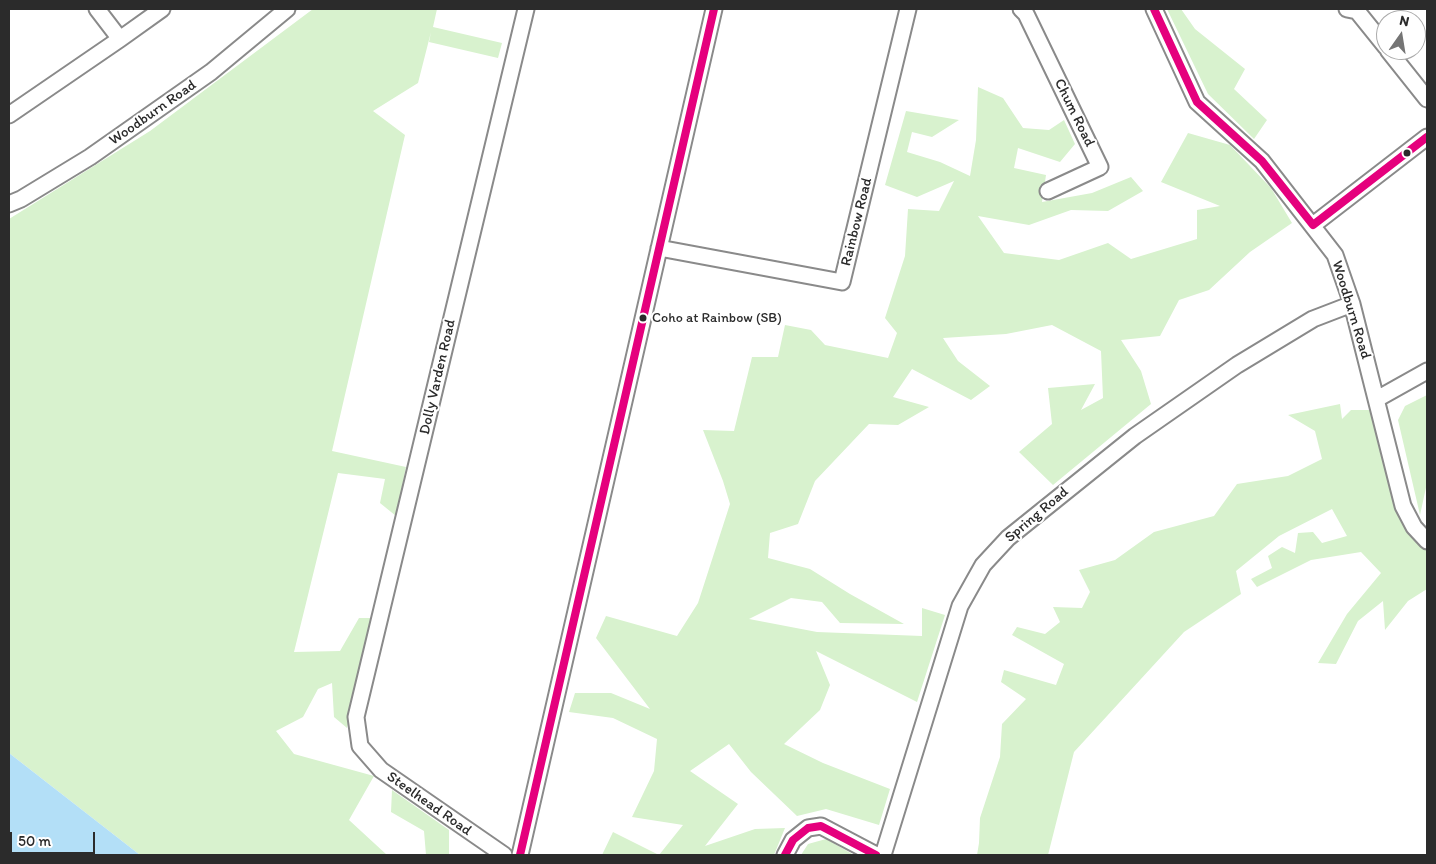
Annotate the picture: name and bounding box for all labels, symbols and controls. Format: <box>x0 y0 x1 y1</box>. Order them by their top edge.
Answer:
north arrow <box>1376 10 1426 60</box>
text: N <box>1398 12 1411 30</box>
street label: Woodburn Road <box>106 76 200 150</box>
street label: Chum Road <box>1050 76 1098 150</box>
unlabelled marker <box>1402 148 1412 158</box>
street label: Rainbow Road <box>837 176 877 268</box>
street label: Woodburn Road <box>1327 259 1375 361</box>
place label: Coho at Rainbow (SB) <box>652 310 782 326</box>
marker: Coho at Rainbow (SB) <box>638 313 648 323</box>
street label: Dolly Varden Road <box>416 318 460 436</box>
street label: Spring Road <box>1001 483 1073 547</box>
street label: Steelhead Road <box>383 768 475 840</box>
scale bar <box>12 822 98 854</box>
text: 50 m <box>18 832 51 850</box>

